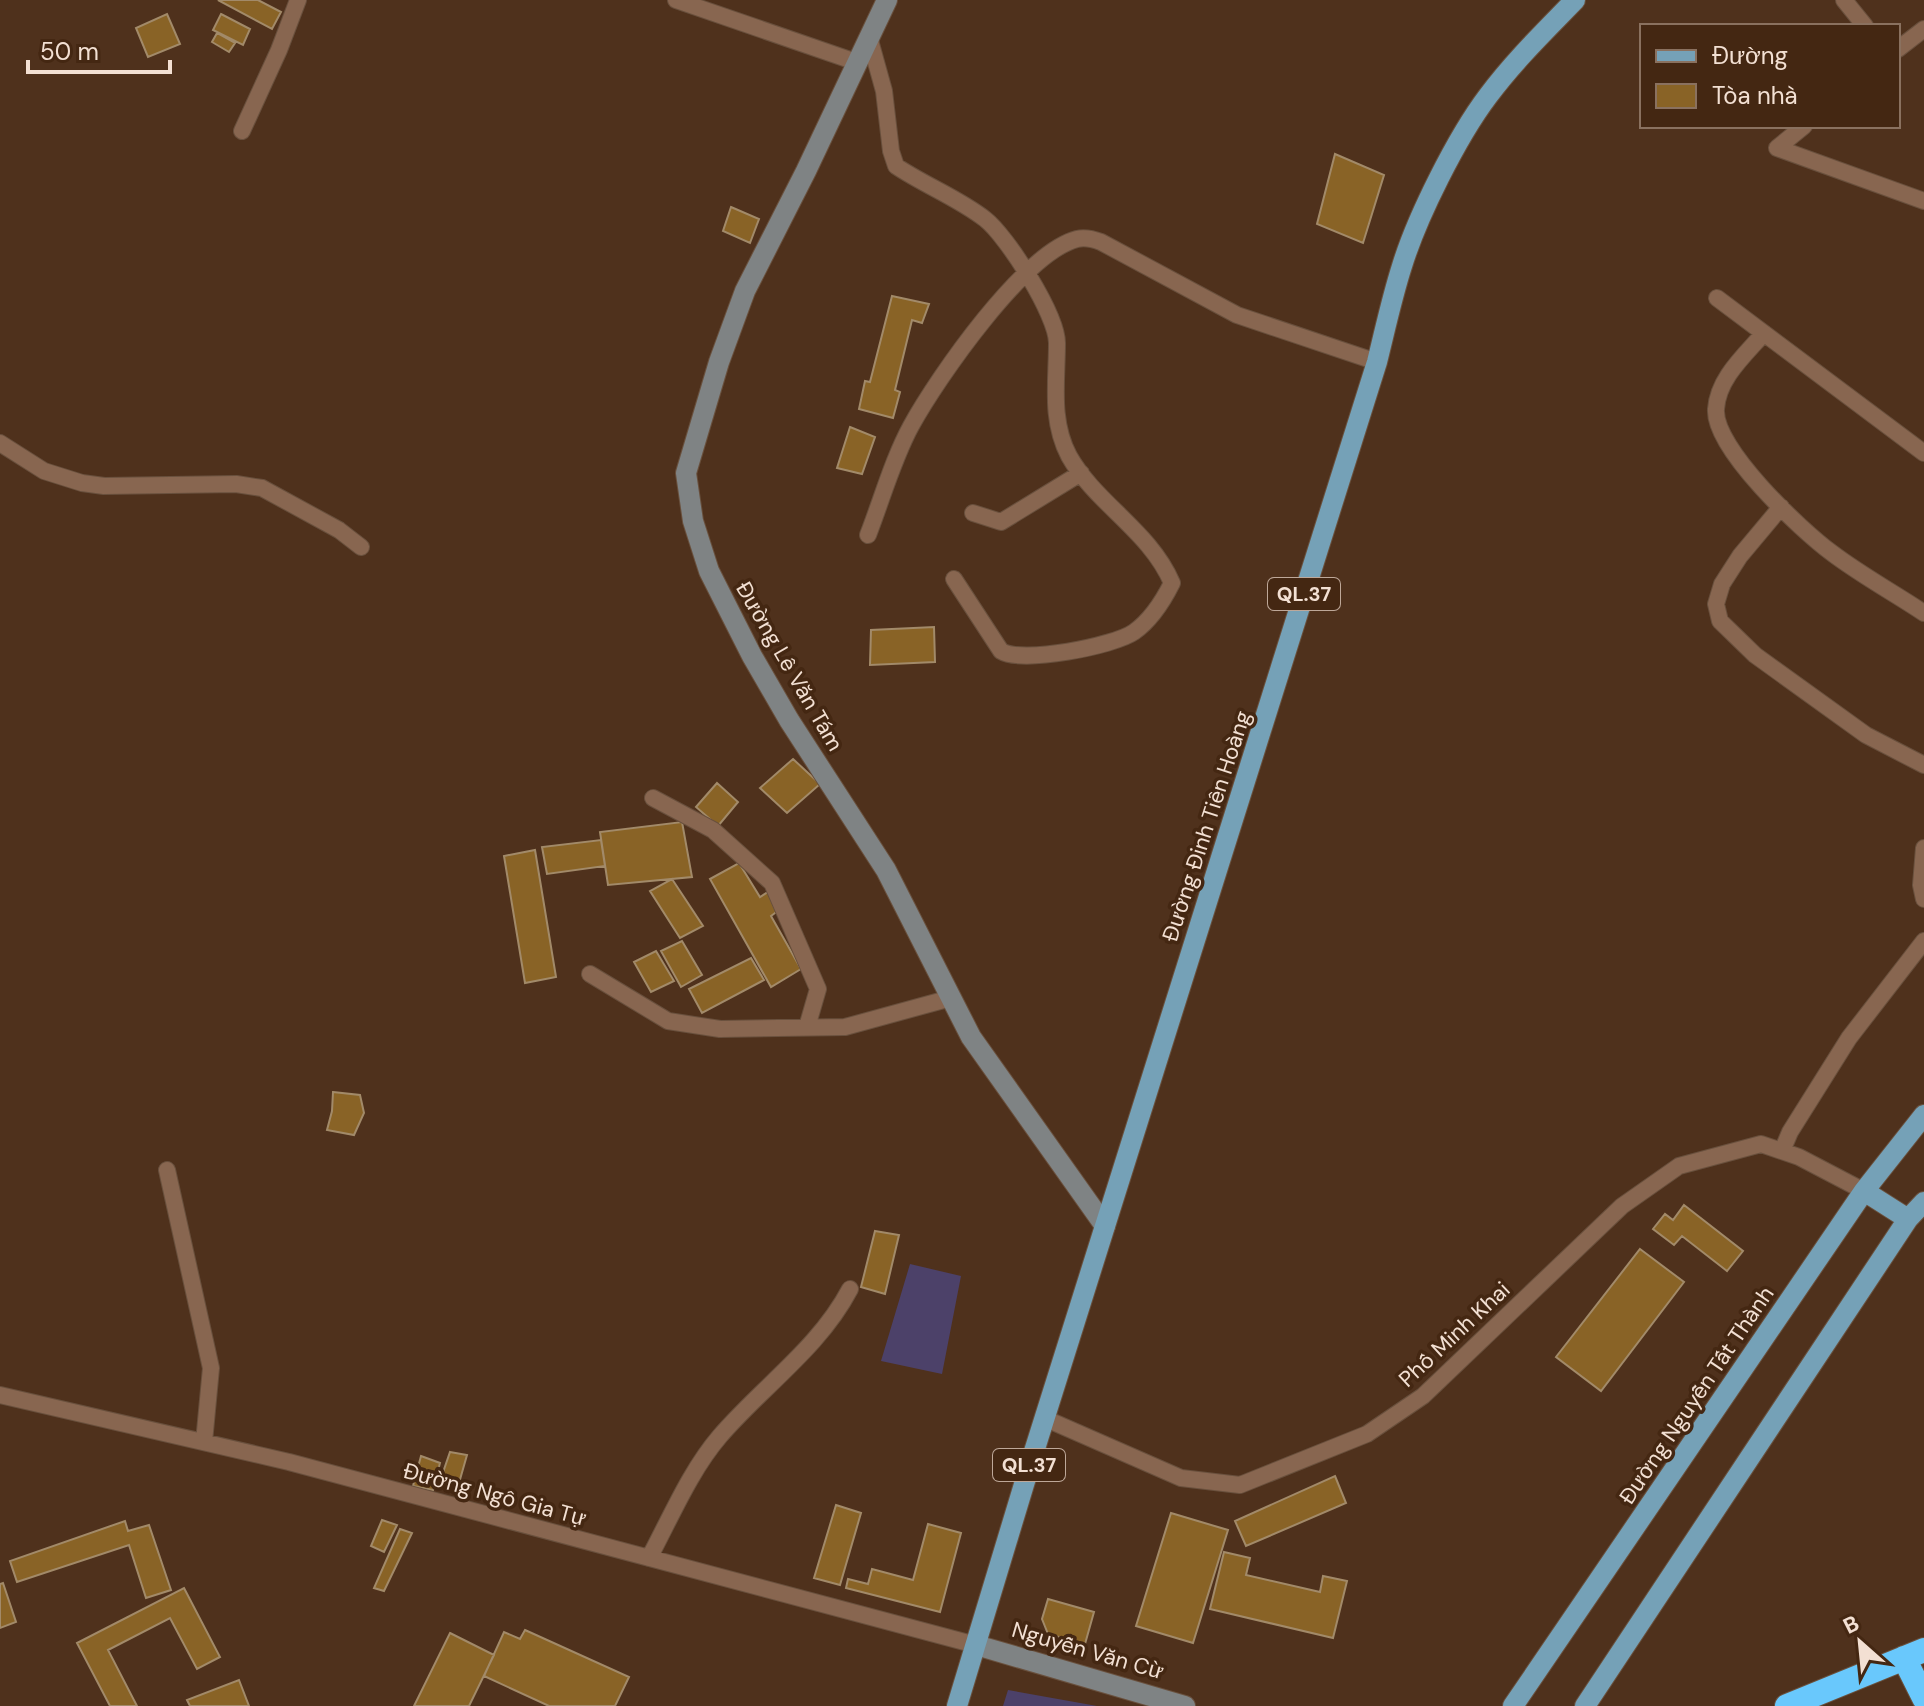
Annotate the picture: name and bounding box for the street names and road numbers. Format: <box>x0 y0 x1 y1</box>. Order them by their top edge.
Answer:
street label: Đường Lê Văn Tám <box>729 576 850 756</box>
road number: QL.37 <box>1268 578 1340 610</box>
street label: Đường Đinh Tiên Hoàng <box>1155 707 1258 945</box>
street label: Phố Minh Khai <box>1393 1275 1516 1393</box>
street label: Đường Nguyễn Tất Thành <box>1613 1281 1780 1510</box>
road number: QL.37 <box>993 1449 1065 1481</box>
street label: Đường Ngô Gia Tự <box>400 1456 590 1533</box>
street label: Nguyễn Văn Cừ <box>1009 1615 1167 1686</box>

